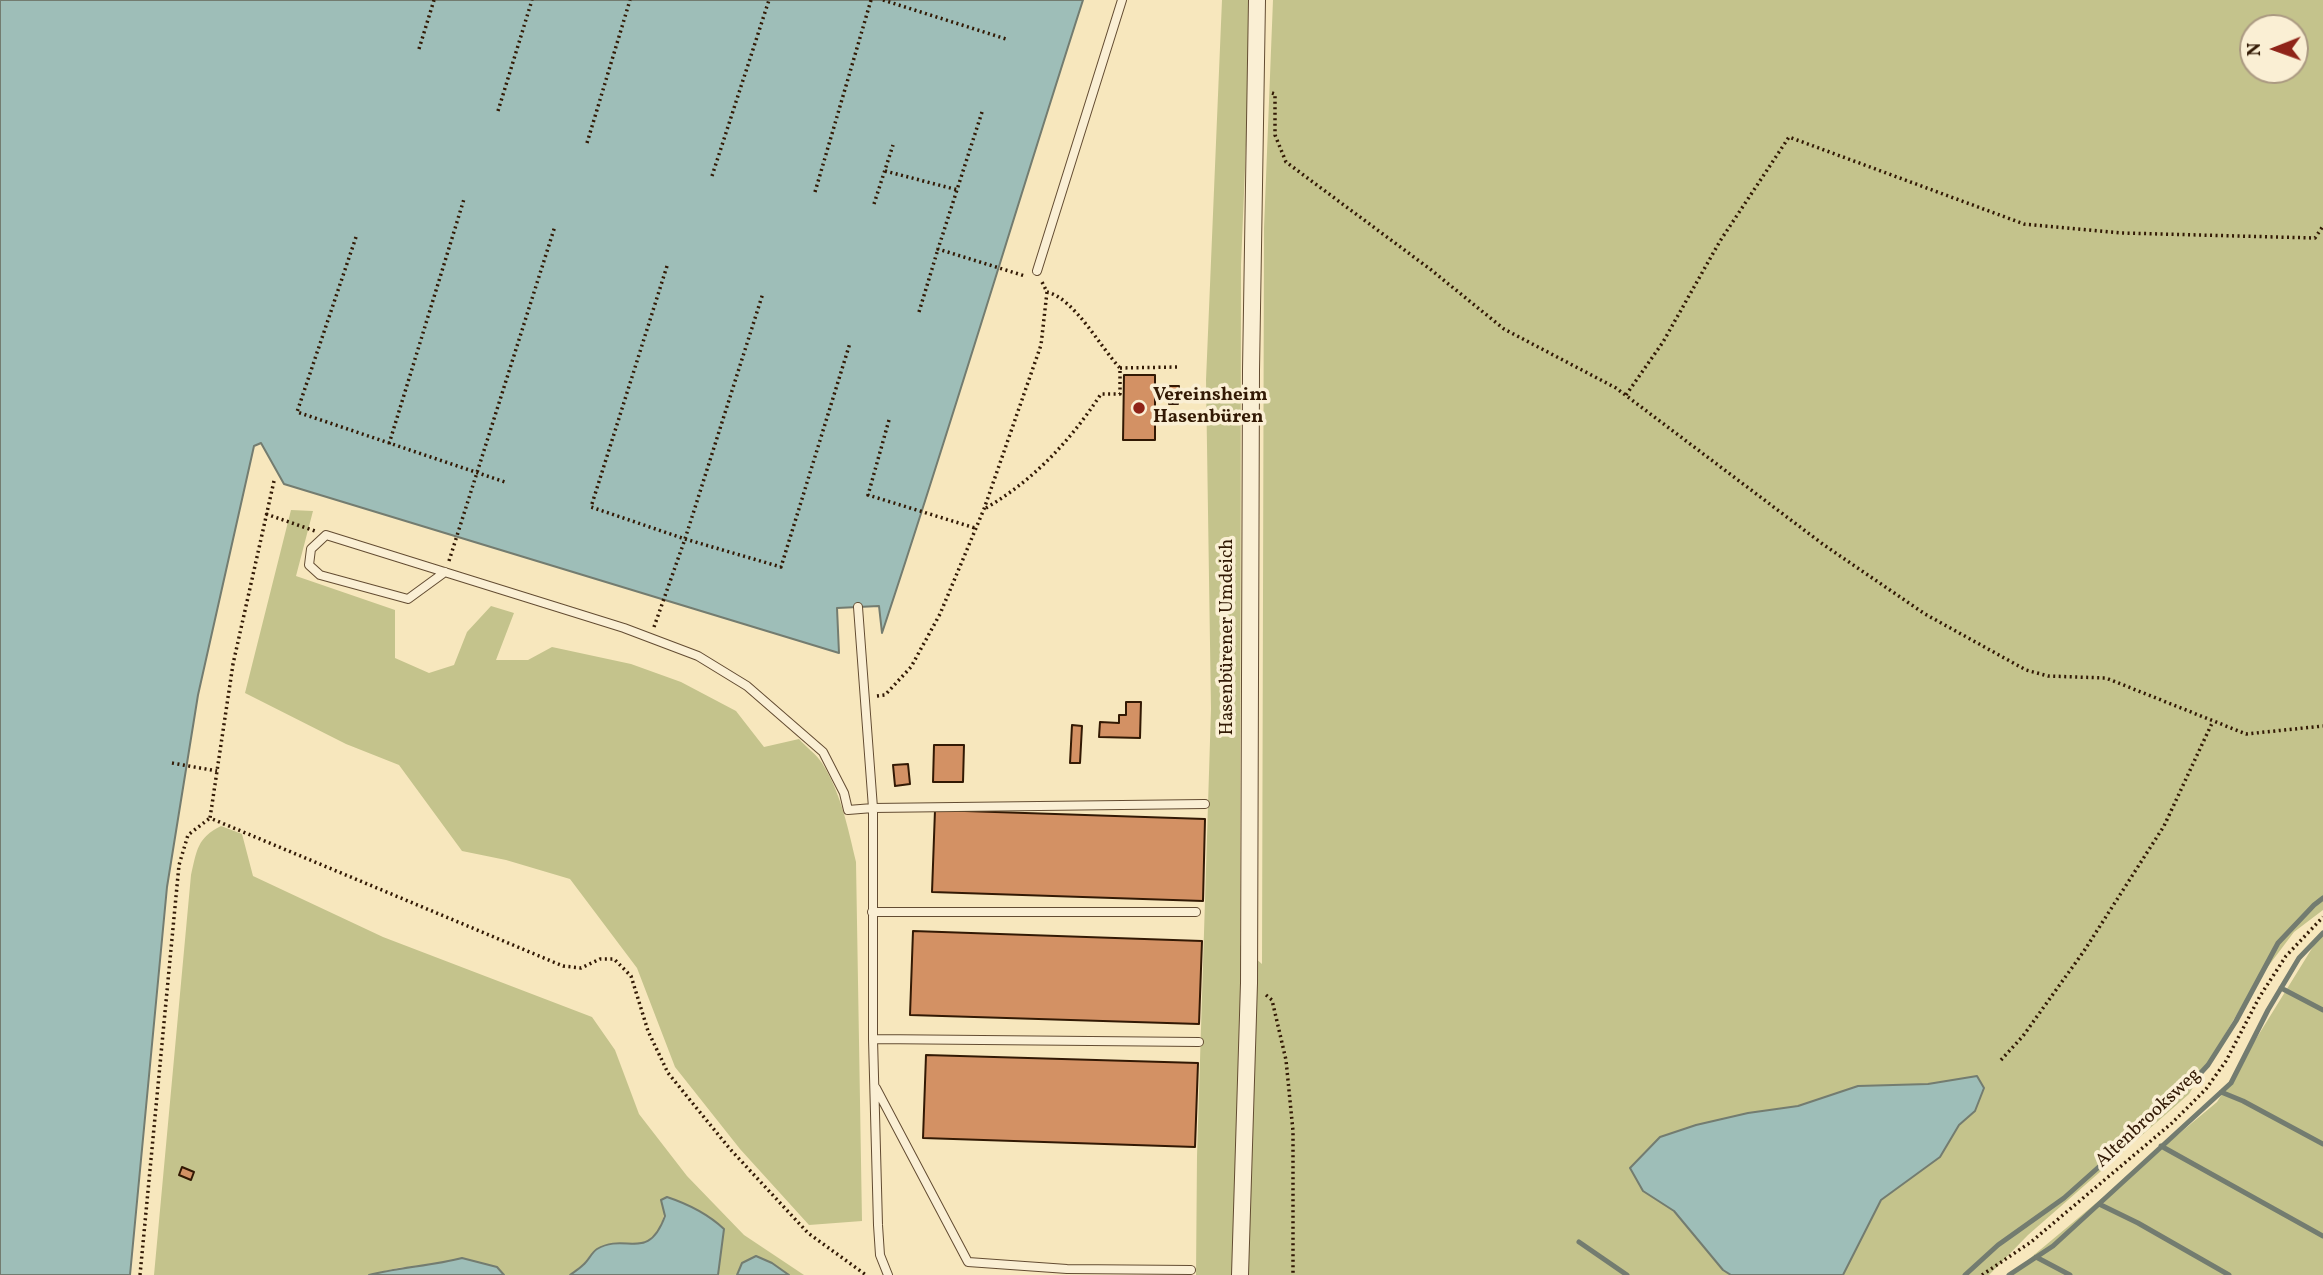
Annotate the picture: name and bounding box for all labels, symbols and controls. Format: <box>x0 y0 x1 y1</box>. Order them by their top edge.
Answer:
north arrow <box>2239 14 2309 84</box>
text: N <box>2242 42 2268 56</box>
place label: Vereinsheim Hasenbüren <box>1153 386 1268 430</box>
marker: Vereinsheim Hasenbüren <box>1131 400 1147 416</box>
street label: Hasenbürener Umdeich <box>1218 539 1240 735</box>
street label: Altenbrooksweg <box>2092 1064 2206 1174</box>

